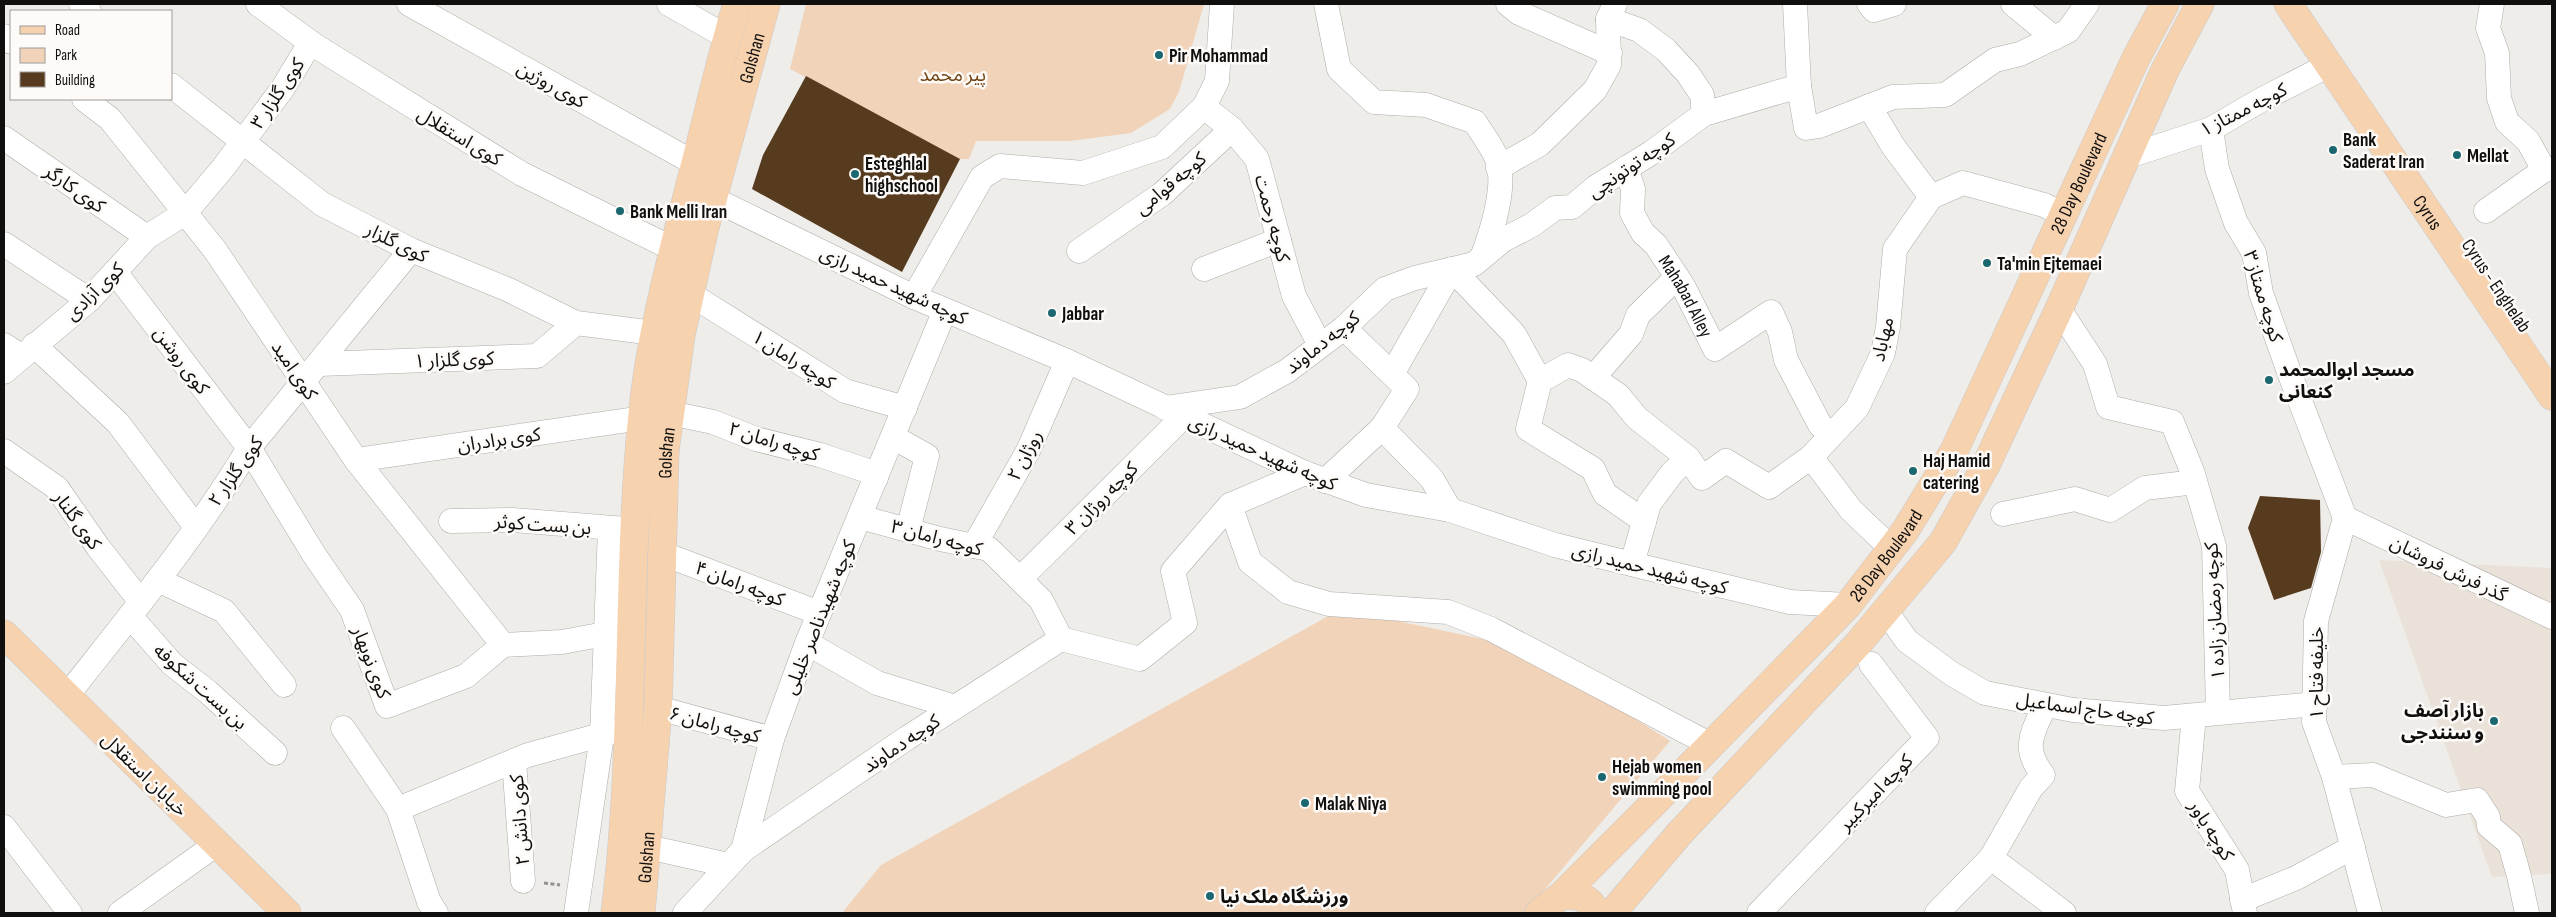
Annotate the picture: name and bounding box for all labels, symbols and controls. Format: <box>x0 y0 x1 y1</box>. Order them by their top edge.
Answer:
legend <box>10 10 172 100</box>
text: Road <box>55 21 80 40</box>
street label: Golshan <box>735 30 771 86</box>
place label: Pir Mohammad <box>1169 45 1268 68</box>
text: Park <box>55 46 77 65</box>
marker: Pir Mohammad <box>1153 49 1165 61</box>
street label: کوی گلزار ۳ <box>246 53 311 134</box>
street label: کوی روژین <box>513 57 591 114</box>
park label: پیر محمد <box>920 64 986 87</box>
text: Building <box>55 71 95 90</box>
street label: کوچه ممتاز ۱ <box>2196 78 2292 142</box>
street label: کوی استقلال <box>413 103 507 172</box>
street label: کوچه توتونچی <box>1584 128 1681 204</box>
street label: 28 Day Boulevard <box>2046 129 2113 238</box>
place label: Bank Saderat Iran <box>2343 129 2424 174</box>
marker: Bank Saderat Iran <box>2327 144 2339 156</box>
place label: Mellat <box>2467 145 2509 168</box>
street label: کوچه قوامی <box>1131 147 1212 221</box>
marker: Mellat <box>2451 149 2463 161</box>
place label: Esteghlal highschool <box>865 153 938 198</box>
street label: کوی کارگر <box>38 159 110 219</box>
marker: Esteghlal highschool <box>849 168 861 180</box>
street label: کوچه رحمت <box>1249 172 1295 266</box>
street label: Cyrus <box>2407 191 2447 235</box>
place label: Bank Melli Iran <box>630 201 727 224</box>
marker: Bank Melli Iran <box>614 205 626 217</box>
street label: کوی گلزار <box>361 218 432 269</box>
street label: Cyrus - Enghelab <box>2456 235 2535 337</box>
street label: کوچه شهید حمید رازی <box>816 242 972 331</box>
street label: کوچه ممتاز ۳ <box>2238 248 2288 346</box>
street label: Mahabad Alley <box>1653 251 1717 342</box>
place label: Ta'min Ejtemaei <box>1997 253 2102 276</box>
marker: Ta'min Ejtemaei <box>1981 257 1993 269</box>
street label: کوی آزادی <box>61 258 130 326</box>
place label: Jabbar <box>1061 303 1104 326</box>
street label: کوچه دماوند <box>1281 306 1366 380</box>
marker: Jabbar <box>1046 307 1058 319</box>
street label: مهاباد <box>1867 315 1900 364</box>
street label: کوی روشن <box>148 323 214 400</box>
street label: کوچه رامان ۱ <box>747 326 840 396</box>
street label: کوی امید <box>266 337 322 406</box>
street label: کوی گلزار ۱ <box>414 348 496 373</box>
place label: مسجد ابوالمحمد کنعانی <box>2279 359 2415 404</box>
marker: مسجد ابوالمحمد کنعانی <box>2263 374 2275 386</box>
street label: کوچه شهید حمید رازی <box>1185 410 1341 497</box>
street label: کوچه رامان ۲ <box>725 418 823 468</box>
street label: کوی برادران <box>456 423 544 458</box>
street label: Golshan <box>654 426 681 479</box>
street label: روژان ۲ <box>1003 427 1048 485</box>
street label: کوی گلزار ۲ <box>204 431 269 511</box>
place label: Haj Hamid catering <box>1923 450 1990 495</box>
street label: کوچه روژان ۳ <box>1061 457 1144 540</box>
marker: Haj Hamid catering <box>1907 465 1919 477</box>
street label: کوی گلنار <box>47 486 106 556</box>
street label: 28 Day Boulevard <box>1845 506 1928 607</box>
street label: بن بست کوثر <box>493 511 592 540</box>
street label: کوچه رامان ۳ <box>888 515 986 562</box>
street label: گذر فرش فروشان <box>2386 531 2512 608</box>
street label: کوچه شهیدناصر خلیلی <box>779 536 862 698</box>
street label: کوچه شهید حمید رازی <box>1569 539 1731 600</box>
street label: کوچه رمضان زاده ۱ <box>2200 540 2231 680</box>
street label: کوچه رامان ۴ <box>692 557 788 612</box>
street label: کوی نوبهار <box>346 622 395 703</box>
street label: خلیفه فتاح ۱ <box>2306 627 2330 719</box>
street label: بن بست شکوفه <box>148 639 252 735</box>
street label: کوچه حاج اسماعیل <box>2014 688 2156 732</box>
place label: بازار آصف و سنندجی <box>2401 699 2484 745</box>
street label: کوچه رامان ۶ <box>666 702 764 749</box>
street label: کوچه دماوند <box>859 709 946 779</box>
marker: بازار آصف و سنندجی <box>2488 715 2500 727</box>
street label: خیابان استقلال <box>96 728 192 822</box>
street label: کوچه امیرکبیر <box>1833 749 1919 837</box>
place label: Hejab women swimming pool <box>1612 756 1712 801</box>
marker: Hejab women swimming pool <box>1596 771 1608 783</box>
street label: کوی دانش ۲ <box>506 773 535 866</box>
place label: Malak Niya <box>1315 793 1387 816</box>
street label: کوچه یاور <box>2183 795 2239 866</box>
marker: Malak Niya <box>1299 797 1311 809</box>
street label: Golshan <box>634 831 661 884</box>
place label: ورزشگاه ملک نیا <box>1220 886 1349 909</box>
marker: ورزشگاه ملک نیا <box>1204 890 1216 902</box>

